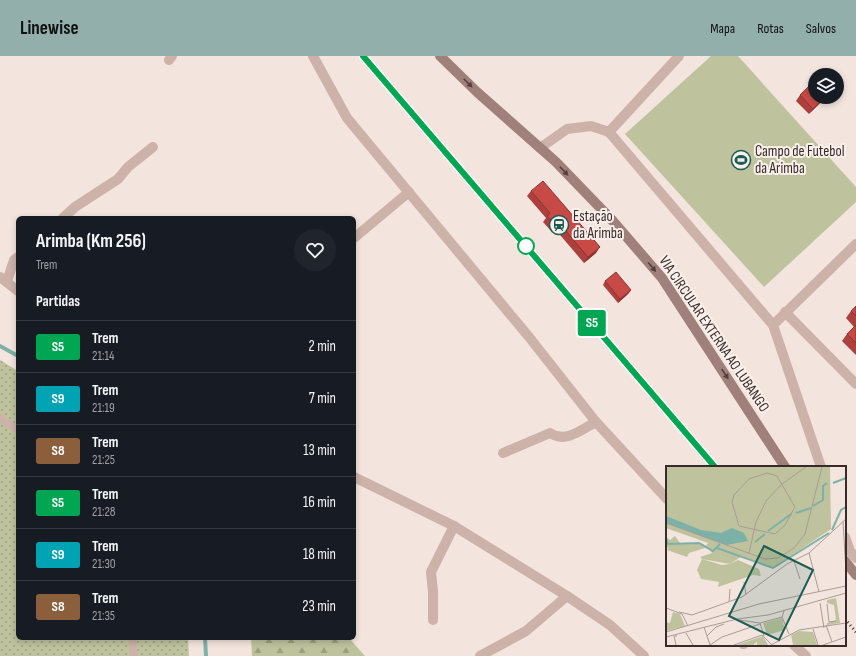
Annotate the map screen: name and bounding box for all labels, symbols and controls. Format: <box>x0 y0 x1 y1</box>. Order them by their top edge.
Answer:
text: Linewise <box>20 17 79 40</box>
text: Mapa <box>710 20 735 37</box>
text: Rotas <box>757 20 784 37</box>
text: Salvos <box>806 20 836 37</box>
map controls <box>808 68 844 104</box>
button: layers <box>808 68 844 104</box>
one-way arrow <box>463 79 473 88</box>
place label: Campo de Futebol da Arimba <box>755 142 845 178</box>
sports icon: Campo de Futebol da Arimba <box>730 149 752 171</box>
one-way arrow <box>559 166 568 175</box>
place label: Estação da Arimba <box>573 207 623 243</box>
station icon: Estação da Arimba <box>548 214 570 236</box>
button: heart <box>294 229 336 271</box>
text: Arimba (Km 256) <box>36 230 146 253</box>
unlabelled marker <box>517 237 535 255</box>
street label: VIA CIRCULAR EXTERNA AO LUBANGO <box>655 252 773 416</box>
text: Trem <box>36 257 57 273</box>
one-way arrow <box>647 261 656 272</box>
text: Partidas <box>36 292 80 311</box>
line badge: S5 <box>574 310 610 336</box>
text: S5 <box>586 314 598 331</box>
text: Trem <box>92 329 119 348</box>
text: 2 min <box>309 337 336 356</box>
text: S5 <box>52 338 64 355</box>
text: 21:14 <box>92 348 114 364</box>
one-way arrow <box>721 369 729 379</box>
text: Trem <box>92 381 119 400</box>
text: 7 min <box>309 389 336 408</box>
text: S9 <box>52 390 64 407</box>
text: 21:19 <box>92 400 115 416</box>
text: Trem <box>92 433 119 452</box>
text: 13 min <box>303 441 336 460</box>
text: S8 <box>51 442 65 459</box>
text: 21:25 <box>92 452 115 468</box>
inset map <box>666 466 846 646</box>
text: Trem <box>92 485 119 504</box>
text: 16 min <box>303 493 336 512</box>
text: S5 <box>52 494 64 511</box>
text: 21:28 <box>92 504 115 520</box>
text: Trem <box>92 537 119 556</box>
text: 18 min <box>303 545 336 564</box>
text: S9 <box>52 546 64 563</box>
text: 21:30 <box>92 556 116 572</box>
text: Trem <box>92 589 119 608</box>
text: 23 min <box>302 597 336 616</box>
text: S8 <box>51 598 65 615</box>
text: 21:35 <box>92 608 115 624</box>

